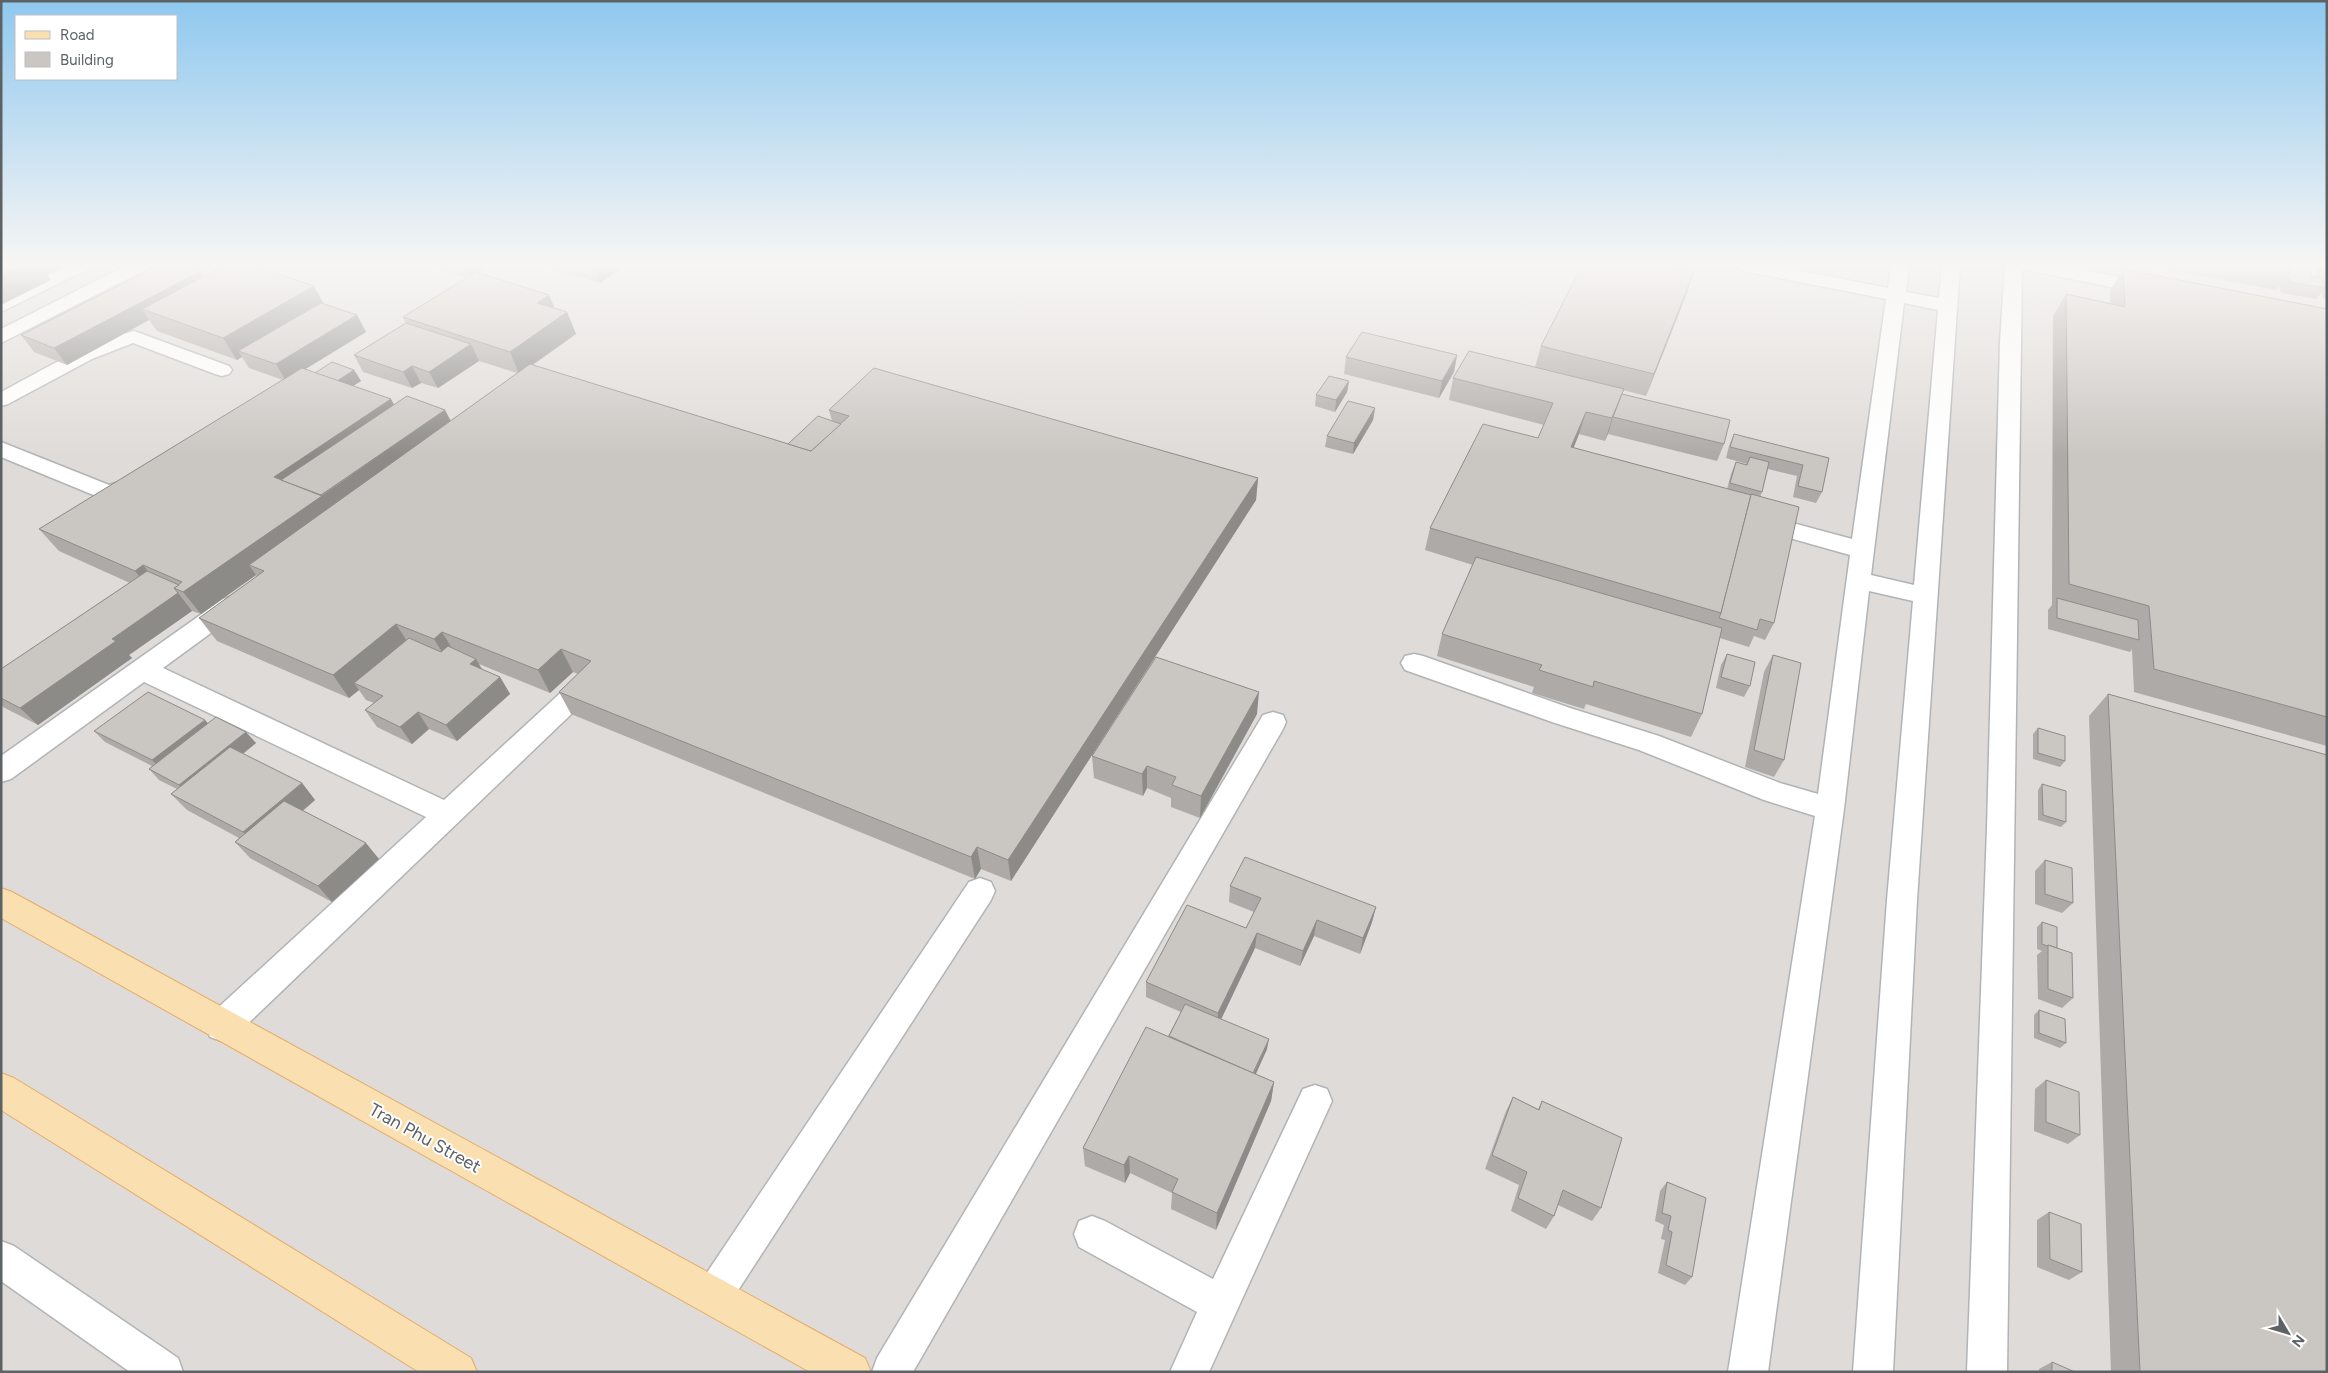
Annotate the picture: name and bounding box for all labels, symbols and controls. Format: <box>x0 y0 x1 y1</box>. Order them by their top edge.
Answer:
legend <box>15 15 178 80</box>
text: Road <box>60 26 95 44</box>
text: Building <box>60 51 114 69</box>
street label: Tran Phu Street <box>365 1098 485 1178</box>
north arrow <box>2263 1308 2313 1358</box>
text: N <box>2288 1331 2308 1350</box>

